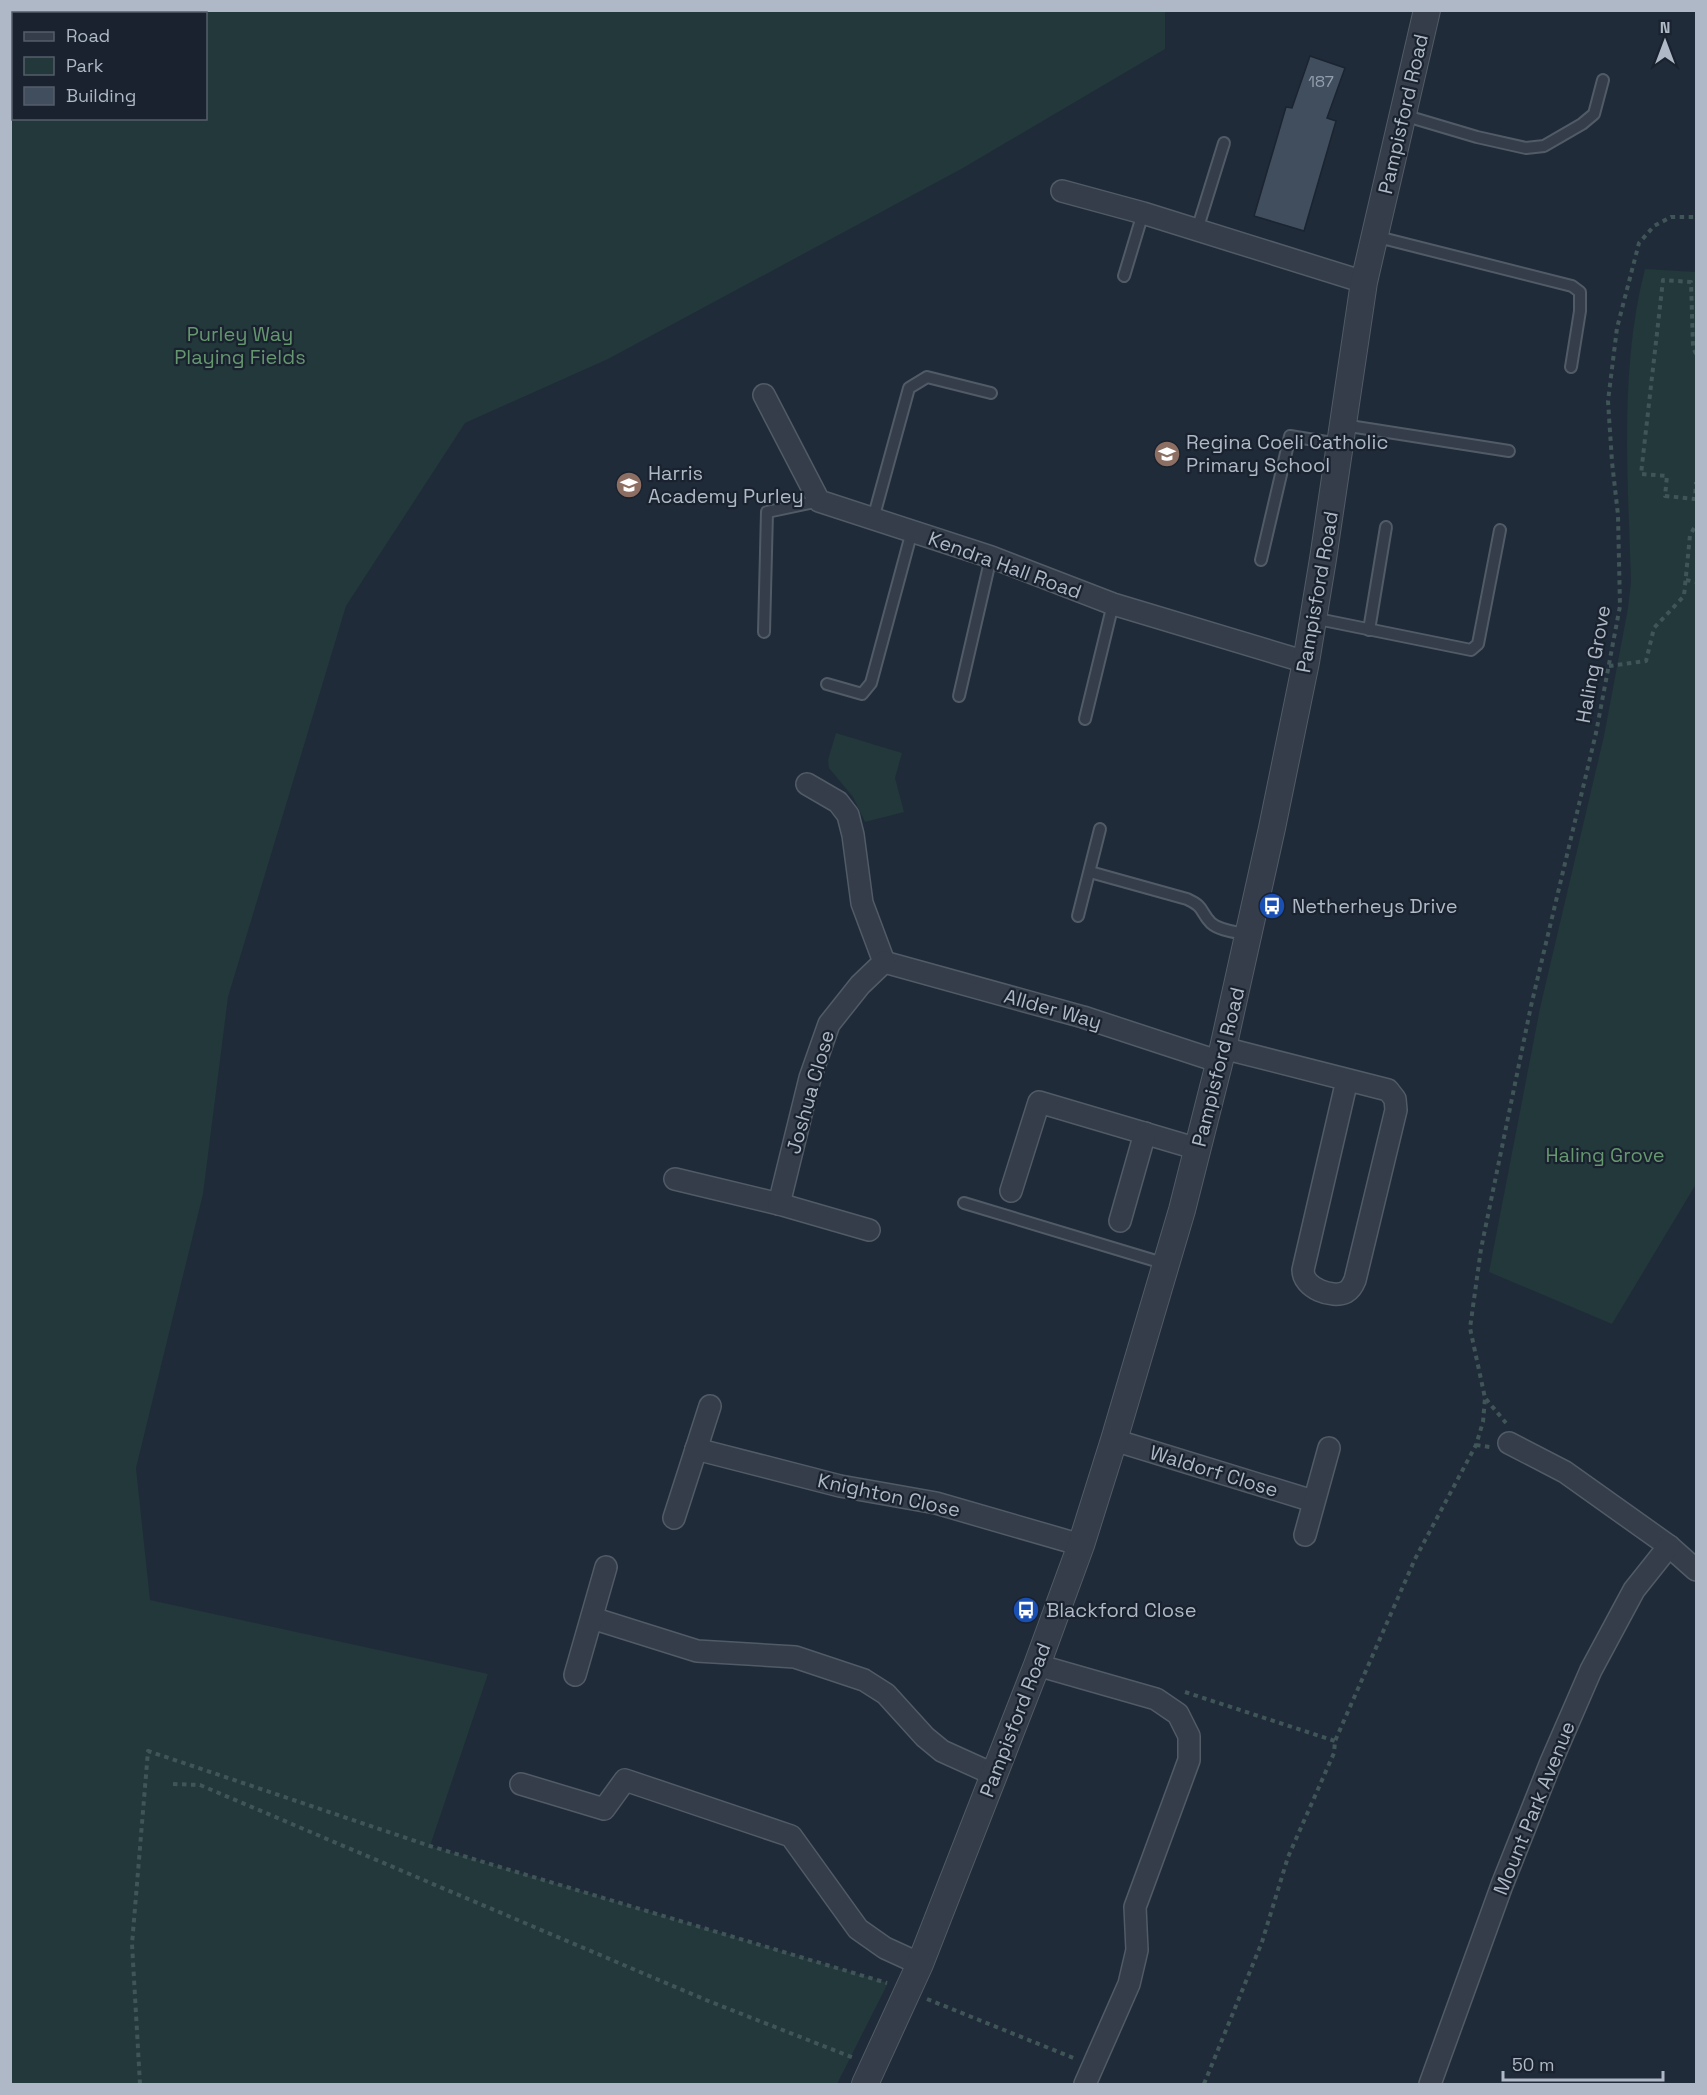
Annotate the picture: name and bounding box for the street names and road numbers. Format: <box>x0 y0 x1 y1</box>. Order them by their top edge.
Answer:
street label: Pampisford Road <box>1372 31 1434 197</box>
street label: Pampisford Road <box>1290 509 1344 675</box>
street label: Kendra Hall Road <box>925 525 1085 605</box>
street label: Haling Grove <box>1570 603 1616 725</box>
street label: Allder Way <box>1001 983 1105 1035</box>
street label: Pampisford Road <box>1186 984 1250 1150</box>
street label: Joshua Close <box>780 1027 840 1157</box>
street label: Waldorf Close <box>1147 1439 1281 1503</box>
street label: Knighton Close <box>815 1467 963 1523</box>
street label: Pampisford Road <box>974 1639 1056 1801</box>
street label: Mount Park Avenue <box>1487 1717 1581 1899</box>

